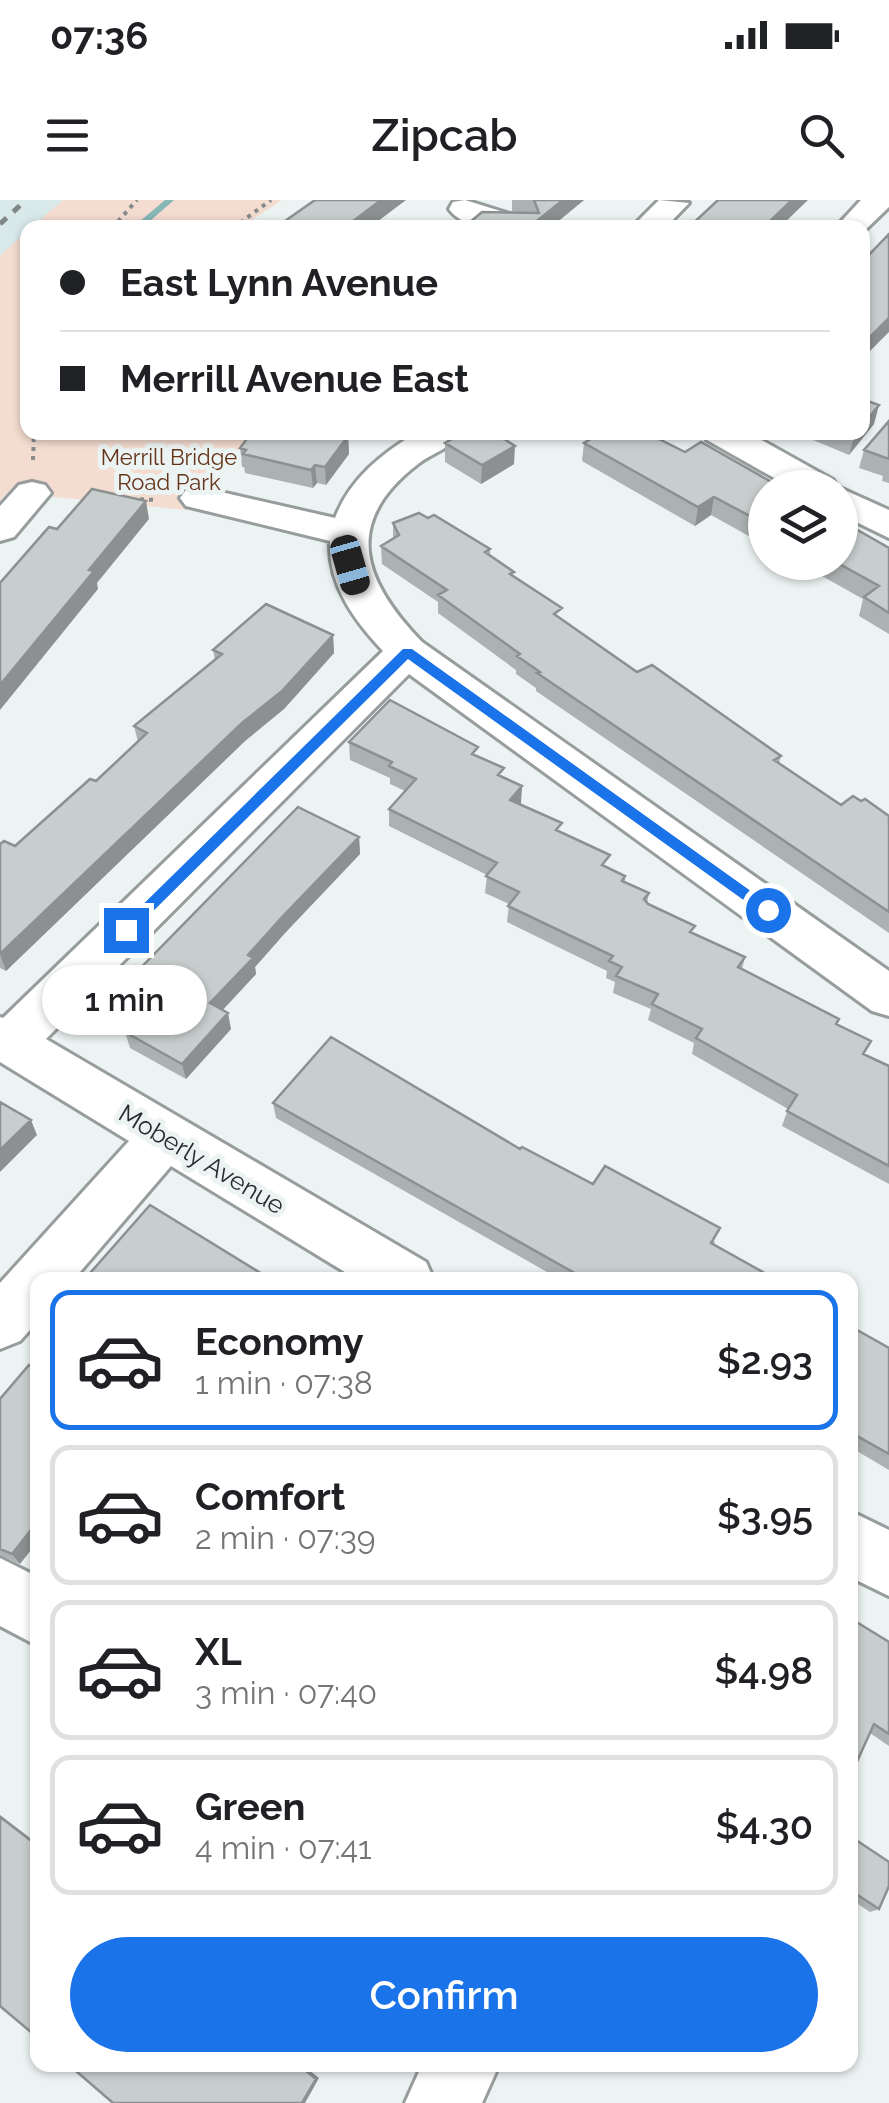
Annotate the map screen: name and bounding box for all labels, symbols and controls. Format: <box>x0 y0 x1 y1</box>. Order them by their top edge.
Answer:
text: 07:36 <box>50 13 148 58</box>
icon: menu <box>40 108 95 163</box>
icon: search <box>794 108 849 163</box>
text: Zipcab <box>371 109 518 162</box>
text: East Lynn Avenue <box>120 260 438 305</box>
text: Merrill Avenue East <box>120 356 469 401</box>
park label: Merrill Bridge Road Park <box>101 444 237 495</box>
map controls <box>748 470 858 580</box>
button: layers <box>748 470 858 580</box>
car <box>327 532 373 598</box>
route start <box>746 888 791 933</box>
route end <box>104 908 149 953</box>
callout: 1 min <box>44 965 208 1035</box>
text: 1 min <box>85 981 164 1018</box>
street label: Moberly Avenue <box>114 1098 290 1220</box>
icon: car <box>75 1315 165 1405</box>
text: Economy <box>195 1319 364 1364</box>
text: $2.93 <box>717 1338 813 1383</box>
text: 1 min · 07:38 <box>195 1364 373 1401</box>
icon: car <box>75 1470 165 1560</box>
text: Comfort <box>195 1474 345 1519</box>
text: $3.95 <box>717 1493 813 1538</box>
text: 2 min · 07:39 <box>195 1519 376 1556</box>
icon: car <box>75 1625 165 1715</box>
text: XL <box>195 1629 242 1674</box>
text: $4.98 <box>714 1648 813 1693</box>
text: 3 min · 07:40 <box>195 1674 377 1711</box>
icon: car <box>75 1780 165 1870</box>
text: Green <box>195 1784 305 1829</box>
text: $4.30 <box>715 1803 813 1848</box>
text: 4 min · 07:41 <box>195 1829 372 1866</box>
button: Confirm <box>70 1937 818 2052</box>

